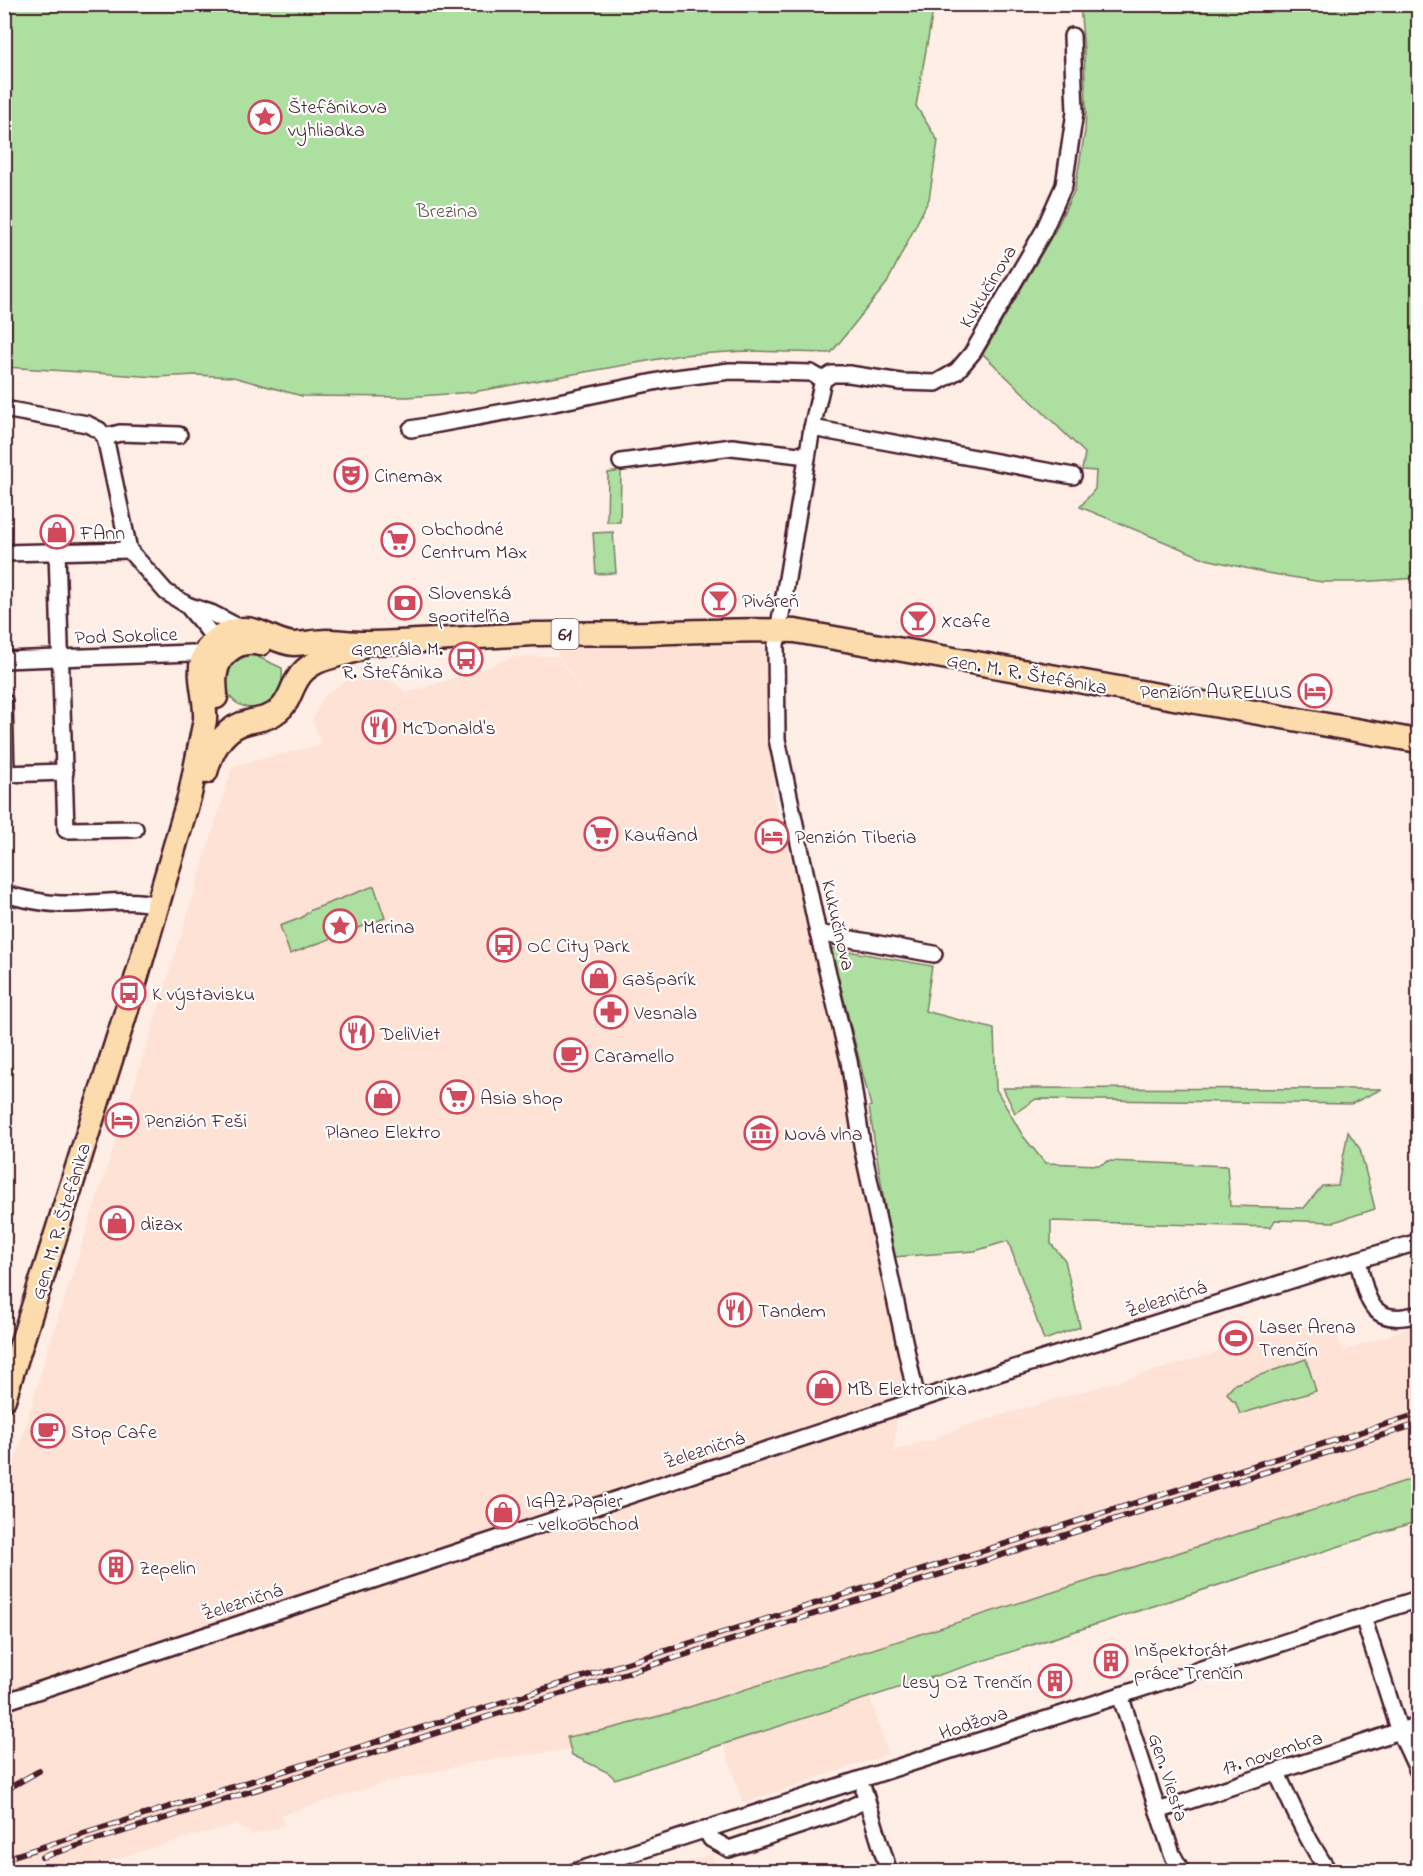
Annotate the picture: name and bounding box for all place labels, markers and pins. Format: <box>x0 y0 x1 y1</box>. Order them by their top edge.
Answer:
place label: Štefánikova vyhliadka <box>288 94 387 146</box>
place icon: Štefánikova vyhliadka <box>247 99 283 135</box>
theatre icon: Cinemax <box>333 457 369 493</box>
place label: Cinemax <box>374 463 443 492</box>
shop icon: FAnn <box>39 514 75 550</box>
place label: Obchodné Centrum Max <box>421 516 528 568</box>
place label: FAnn <box>79 520 125 549</box>
supermarket icon: Obchodné Centrum Max <box>380 522 416 558</box>
place label: Slovenská sporiteľňa <box>428 580 511 632</box>
bar icon: Piváreň <box>701 582 737 618</box>
bank icon: Slovenská sporiteľňa <box>387 585 423 621</box>
place label: Piváreň <box>742 588 799 617</box>
bar icon: Xcafe <box>900 602 936 638</box>
place label: Xcafe <box>941 608 990 637</box>
place label: Generála M. R. Štefánika <box>342 636 443 688</box>
bus stop icon: Generála M. R. Štefánika <box>448 641 484 677</box>
hotel icon: Penzión AURELIUS <box>1297 673 1333 709</box>
place label: Penzión AURELIUS <box>1140 679 1292 708</box>
restaurant icon: McDonald's <box>361 709 397 745</box>
place label: McDonald's <box>402 715 496 744</box>
supermarket icon: Kaufland <box>583 816 619 852</box>
hotel icon: Penzión Tiberia <box>754 818 790 854</box>
place label: Kaufland <box>624 822 698 851</box>
place label: Penzión Tiberia <box>795 824 917 853</box>
place icon: Merina <box>322 908 358 944</box>
place label: Merina <box>363 914 415 943</box>
bus stop icon: OC City Park <box>486 927 522 963</box>
place label: OC City Park <box>527 933 630 962</box>
shop icon: Gašparík <box>581 960 617 996</box>
place label: Gašparík <box>622 966 696 995</box>
bus stop icon: K výstavisku <box>111 975 147 1011</box>
place label: K výstavisku <box>152 981 255 1010</box>
pharmacy icon: Vesnala <box>593 994 629 1030</box>
place label: Vesnala <box>633 1000 697 1029</box>
restaurant icon: DeliViet <box>339 1015 375 1051</box>
place label: DeliViet <box>379 1021 441 1050</box>
cafe icon: Caramello <box>553 1037 589 1073</box>
place label: Caramello <box>594 1043 674 1072</box>
supermarket icon: Asia shop <box>439 1079 475 1115</box>
shop icon: Planeo Elektro <box>365 1080 401 1116</box>
place label: Asia shop <box>480 1085 563 1114</box>
hotel icon: Penzión Feši <box>104 1102 140 1138</box>
place label: Penzión Feši <box>145 1108 247 1137</box>
museum icon: Nová vlna <box>743 1115 779 1151</box>
place label: Planeo Elektro <box>325 1119 441 1148</box>
place label: Nová vlna <box>784 1121 862 1150</box>
shop icon: dizax <box>99 1205 135 1241</box>
place label: dizax <box>140 1211 183 1240</box>
restaurant icon: Tandem <box>717 1292 753 1328</box>
place label: Tandem <box>758 1298 826 1327</box>
place label: Laser Arena Trenčín <box>1259 1314 1356 1366</box>
sports icon: Laser Arena Trenčín <box>1218 1320 1254 1356</box>
shop icon: MB Elektronika <box>806 1370 842 1406</box>
place label: MB Elektronika <box>847 1376 967 1405</box>
cafe icon: Stop Cafe <box>30 1413 66 1449</box>
place label: Stop Cafe <box>71 1419 157 1448</box>
place label: IGAZ Papier - velkoobchod <box>526 1488 639 1540</box>
shop icon: IGAZ Papier - velkoobchod <box>485 1494 521 1530</box>
building icon: Zepelin <box>98 1549 134 1585</box>
place label: Zepelin <box>139 1555 196 1584</box>
place label: Inšpektorát práce Trenčín <box>1134 1637 1243 1689</box>
building icon: Inšpektorát práce Trenčín <box>1093 1643 1129 1679</box>
building icon: Lesy OZ Trenčín <box>1037 1663 1073 1699</box>
place label: Lesy OZ Trenčín <box>902 1669 1032 1698</box>

